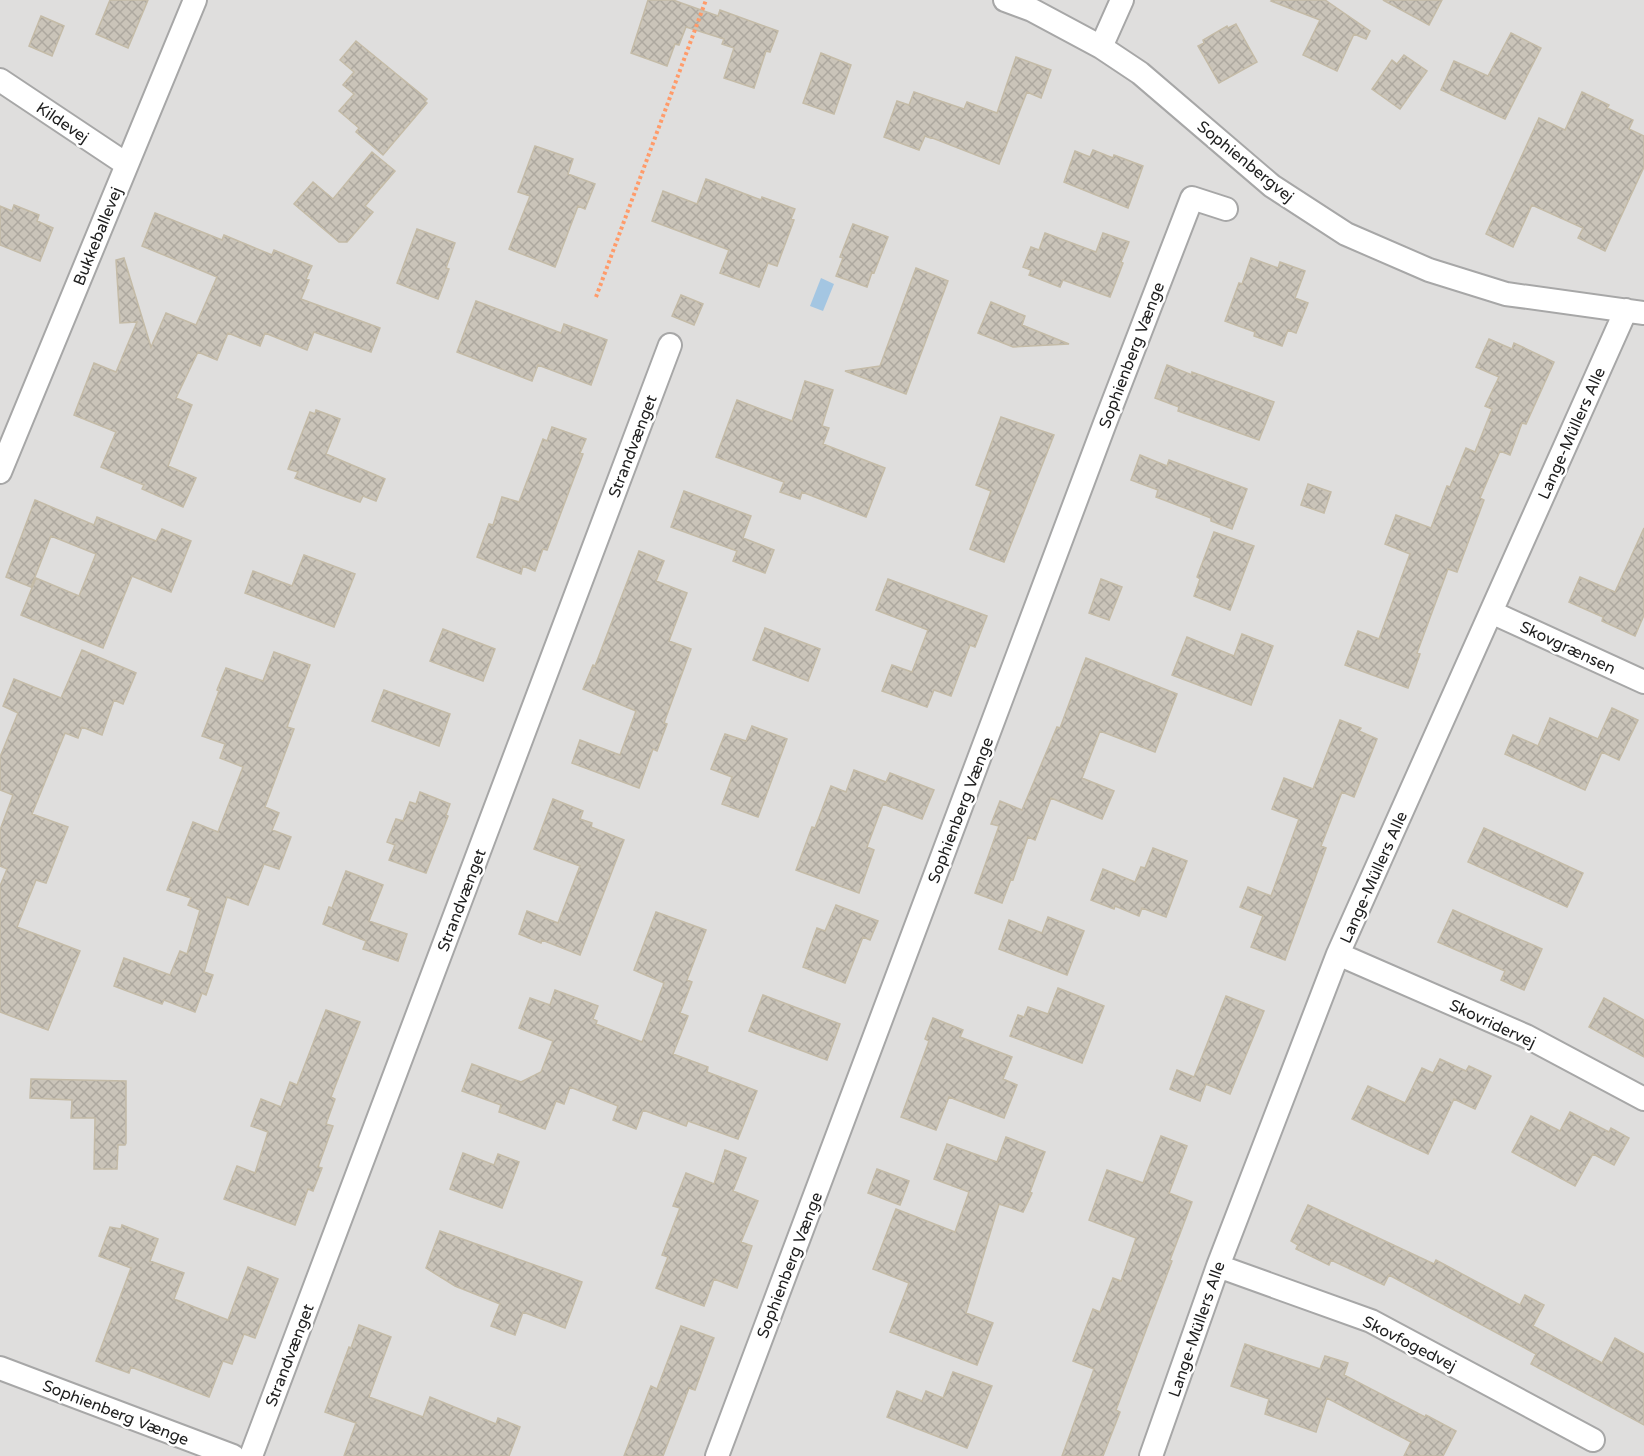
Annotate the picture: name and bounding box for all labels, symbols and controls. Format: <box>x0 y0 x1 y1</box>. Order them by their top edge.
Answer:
street label: Kildevej <box>32 98 93 148</box>
street label: Sophienbergvej <box>1193 117 1298 207</box>
street label: Bukkeballevej <box>69 184 127 289</box>
street label: Sophienberg Vænge <box>1095 279 1169 431</box>
street label: Lange-Müllers Alle <box>1534 364 1610 503</box>
street label: Strandvænget <box>604 392 662 501</box>
street label: Skovgrænsen <box>1517 617 1619 679</box>
street label: Sophienberg Vænge <box>924 734 998 886</box>
street label: Lange-Müllers Alle <box>1336 808 1412 947</box>
street label: Strandvænget <box>433 846 491 955</box>
street label: Skovridervej <box>1446 995 1539 1053</box>
street label: Sophienberg Vænge <box>753 1189 827 1341</box>
street label: Lange-Müllers Alle <box>1164 1259 1230 1400</box>
street label: Strandvænget <box>261 1301 319 1410</box>
street label: Skovfogedvej <box>1359 1312 1460 1376</box>
street label: Sophienberg Vænge <box>40 1376 192 1450</box>

